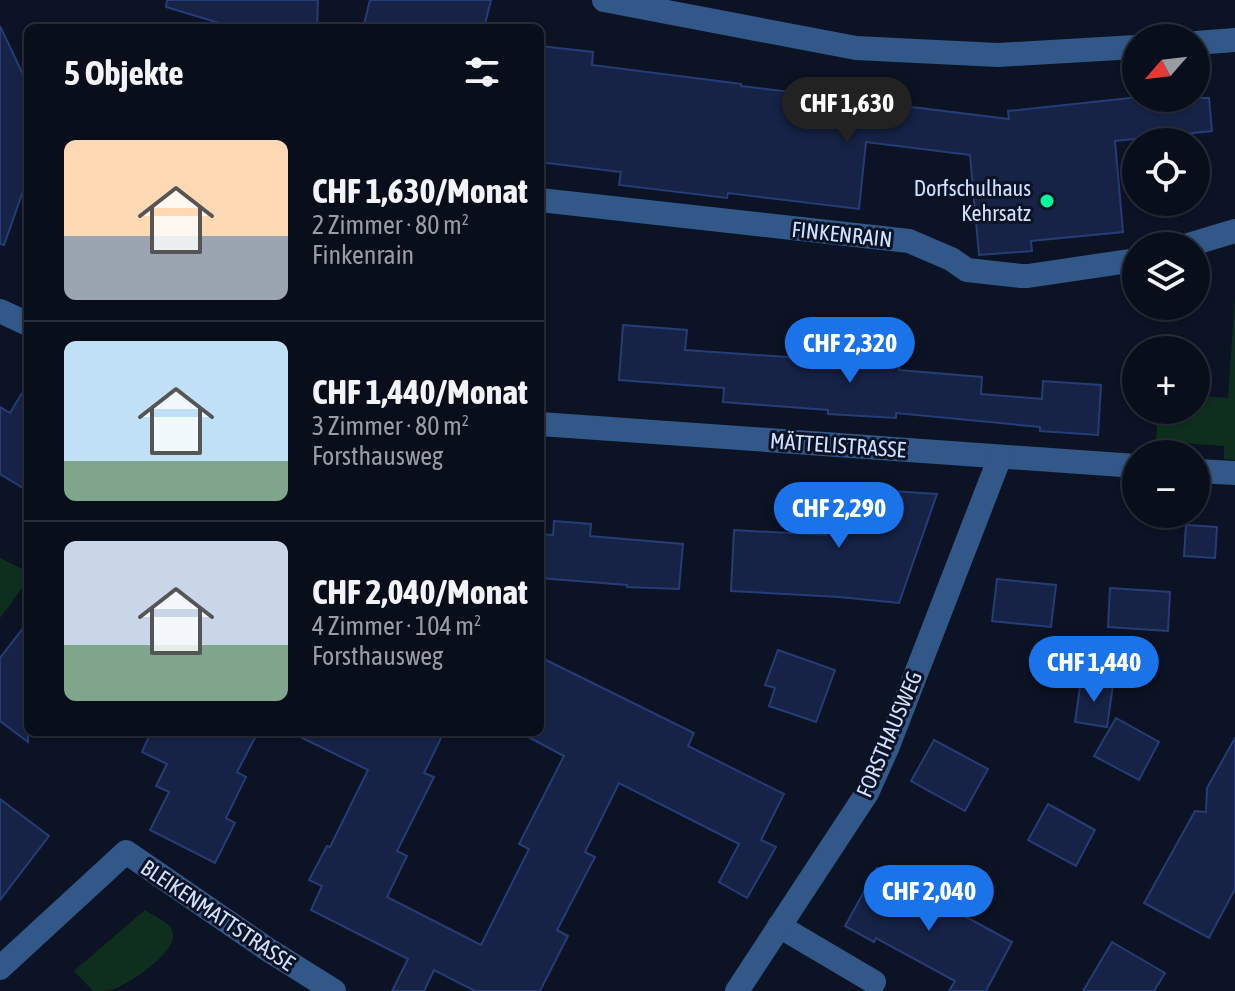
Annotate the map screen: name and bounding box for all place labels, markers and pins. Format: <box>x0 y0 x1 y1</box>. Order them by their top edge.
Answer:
pin: CHF 1,630 <box>755 77 939 145</box>
place label: Dorfschulhaus Kehrsatz <box>914 175 1031 226</box>
marker: Dorfschulhaus Kehrsatz <box>1038 192 1056 210</box>
pin: CHF 2,320 <box>758 317 942 385</box>
pin: CHF 2,290 <box>747 482 931 550</box>
pin: CHF 1,440 <box>1002 636 1186 704</box>
pin: CHF 2,040 <box>837 865 1021 933</box>

